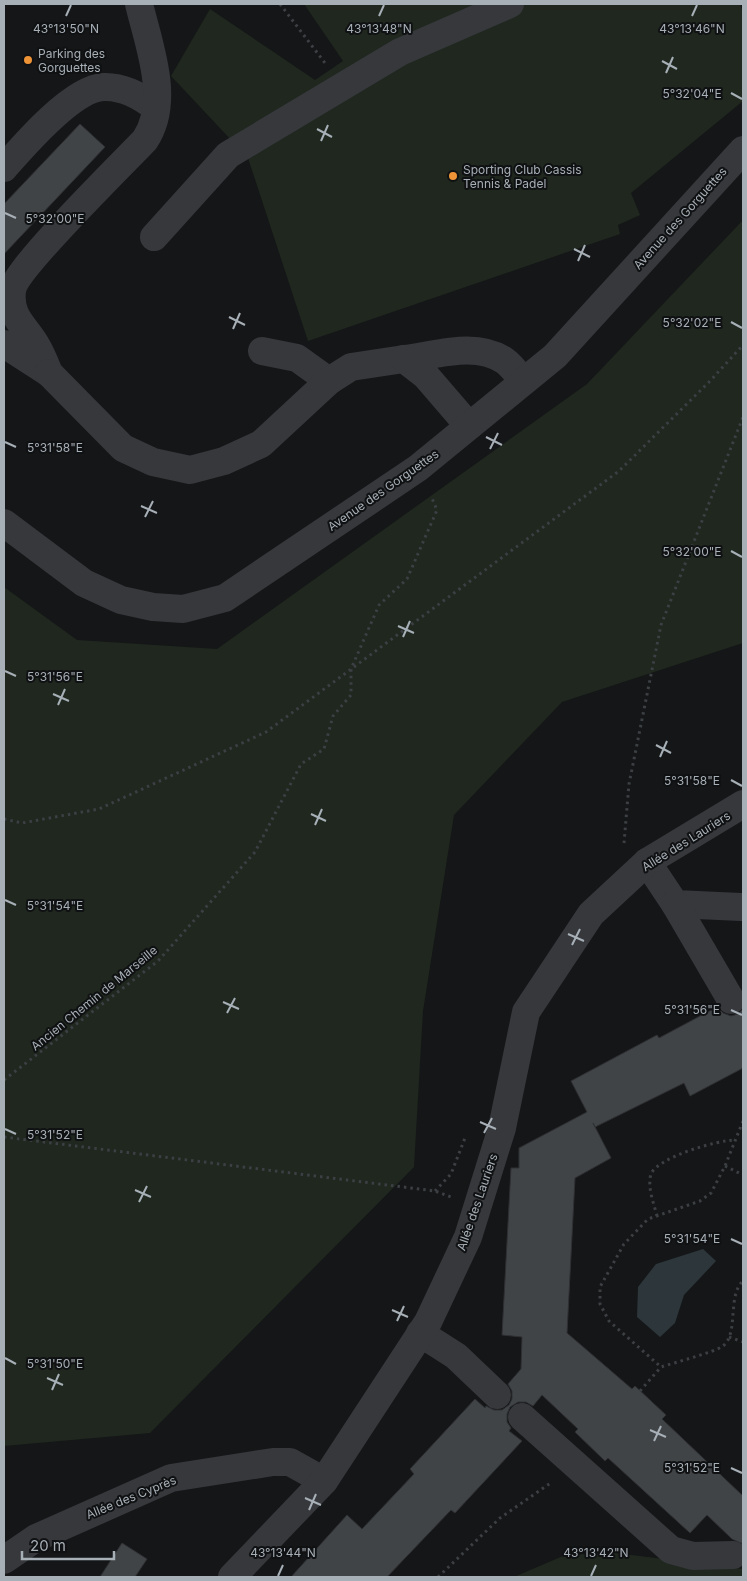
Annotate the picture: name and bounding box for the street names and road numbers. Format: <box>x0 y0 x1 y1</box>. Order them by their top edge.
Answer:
street label: Avenue des Gorguettes <box>630 164 730 272</box>
street label: Avenue des Gorguettes <box>325 446 441 534</box>
street label: Allée des Lauriers <box>639 808 733 874</box>
street label: Ancien Chemin de Marseille <box>28 942 160 1054</box>
street label: Allée des Lauriers <box>453 1152 501 1252</box>
street label: Allée des Cyprès <box>84 1472 178 1522</box>

